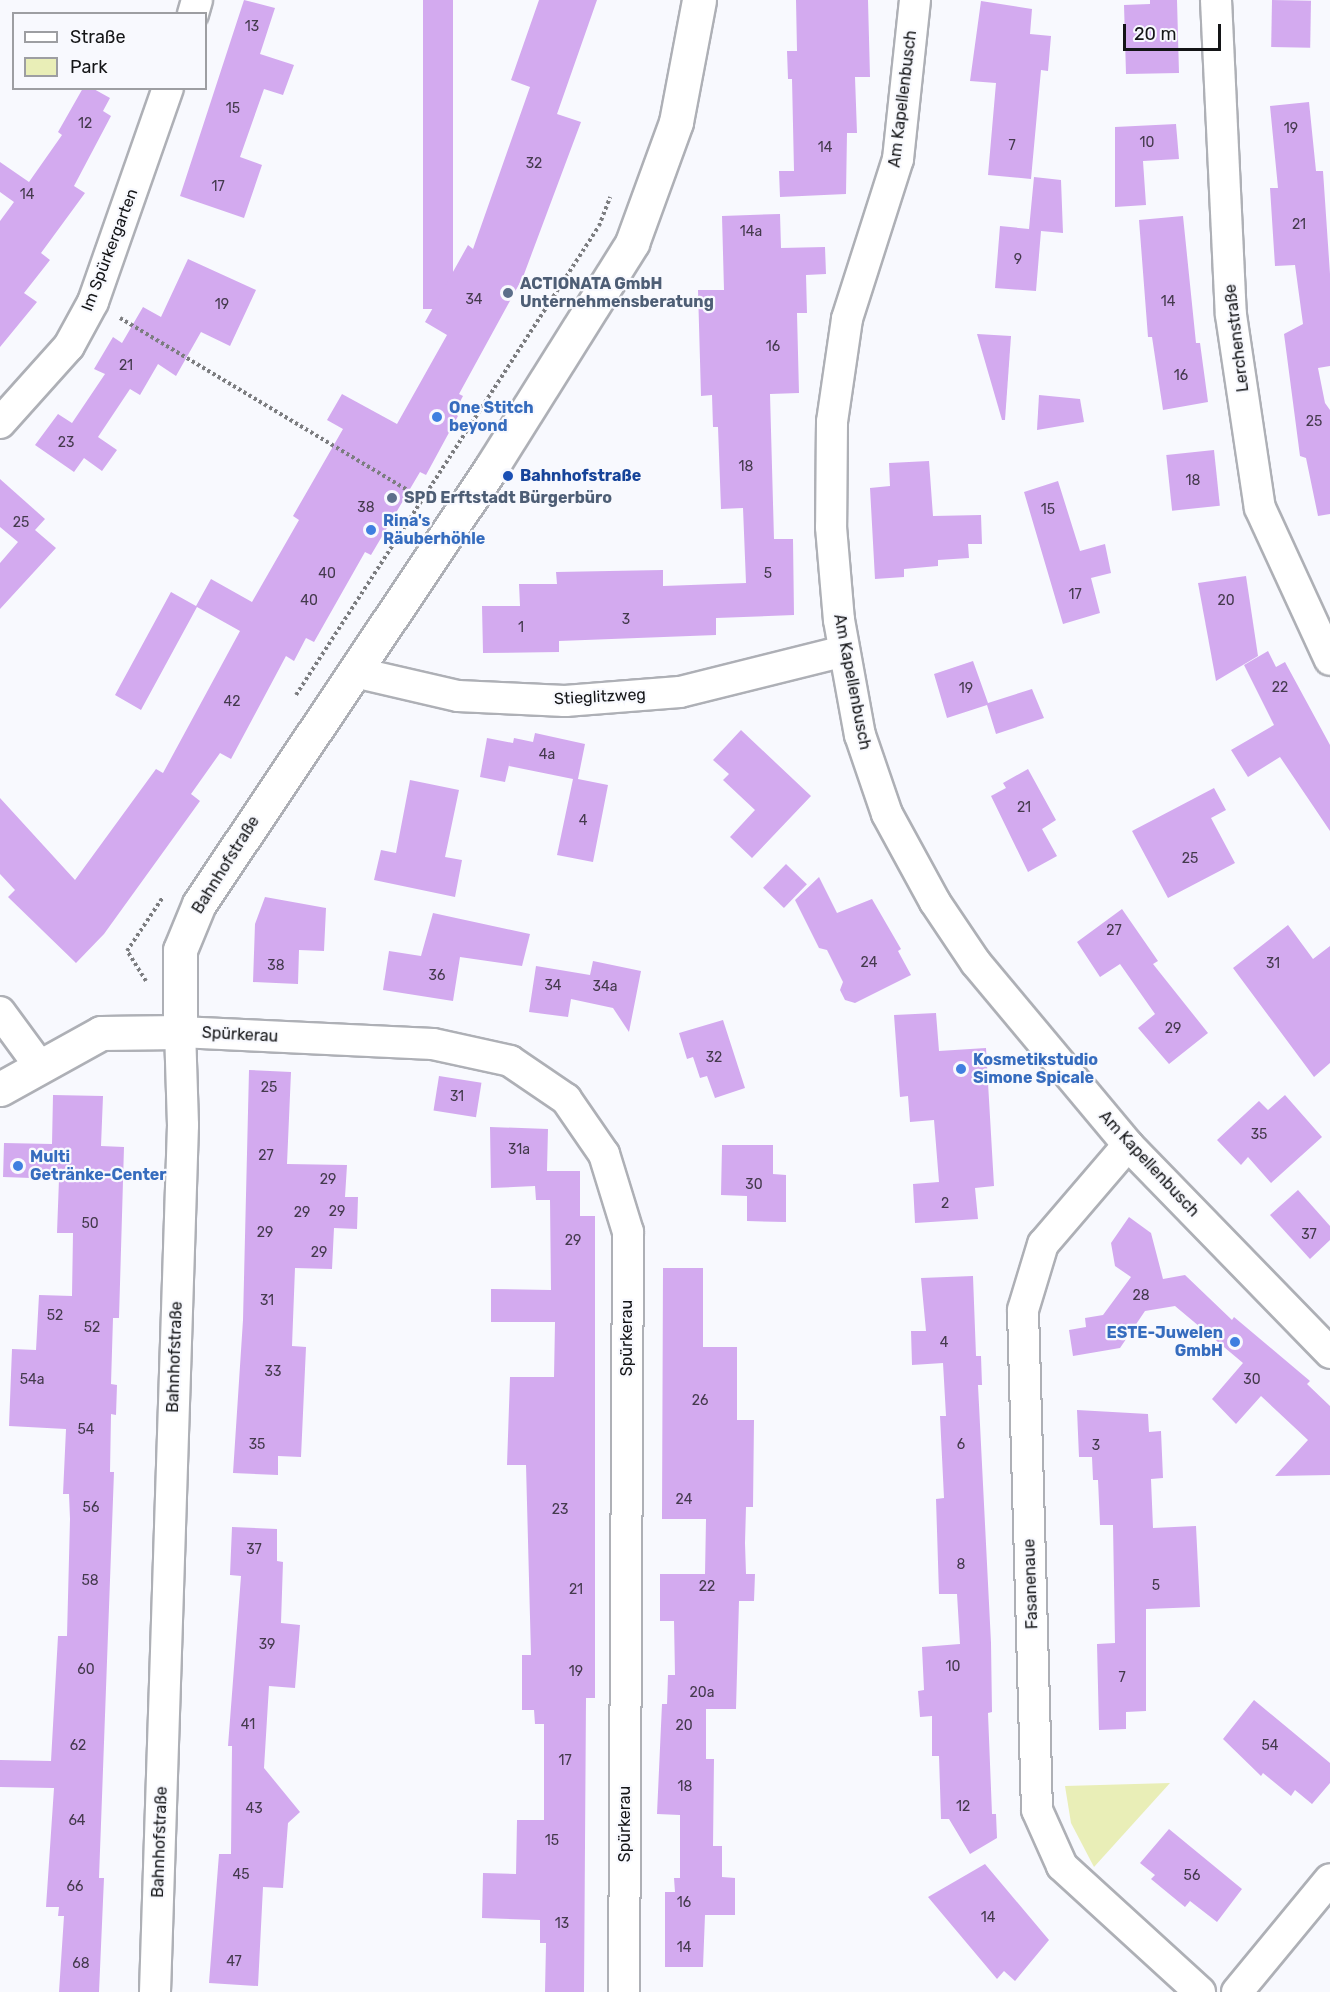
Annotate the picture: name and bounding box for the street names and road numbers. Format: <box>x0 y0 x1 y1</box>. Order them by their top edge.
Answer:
street label: Am Kapellenbusch <box>885 29 921 169</box>
street label: Im Spürkergarten <box>78 186 142 314</box>
street label: Lerchenstraße <box>1221 283 1253 393</box>
street label: Am Kapellenbusch <box>829 612 875 752</box>
street label: Stieglitzweg <box>554 685 646 709</box>
street label: Bahnhofstraße <box>188 813 264 917</box>
street label: Spürkerau <box>201 1023 279 1047</box>
street label: Am Kapellenbusch <box>1095 1107 1203 1221</box>
street label: Spürkerau <box>617 1300 637 1376</box>
street label: Bahnhofstraße <box>163 1301 187 1413</box>
street label: Fasanenaue <box>1020 1538 1042 1630</box>
street label: Bahnhofstraße <box>148 1786 172 1898</box>
street label: Spürkerau <box>615 1786 635 1862</box>

